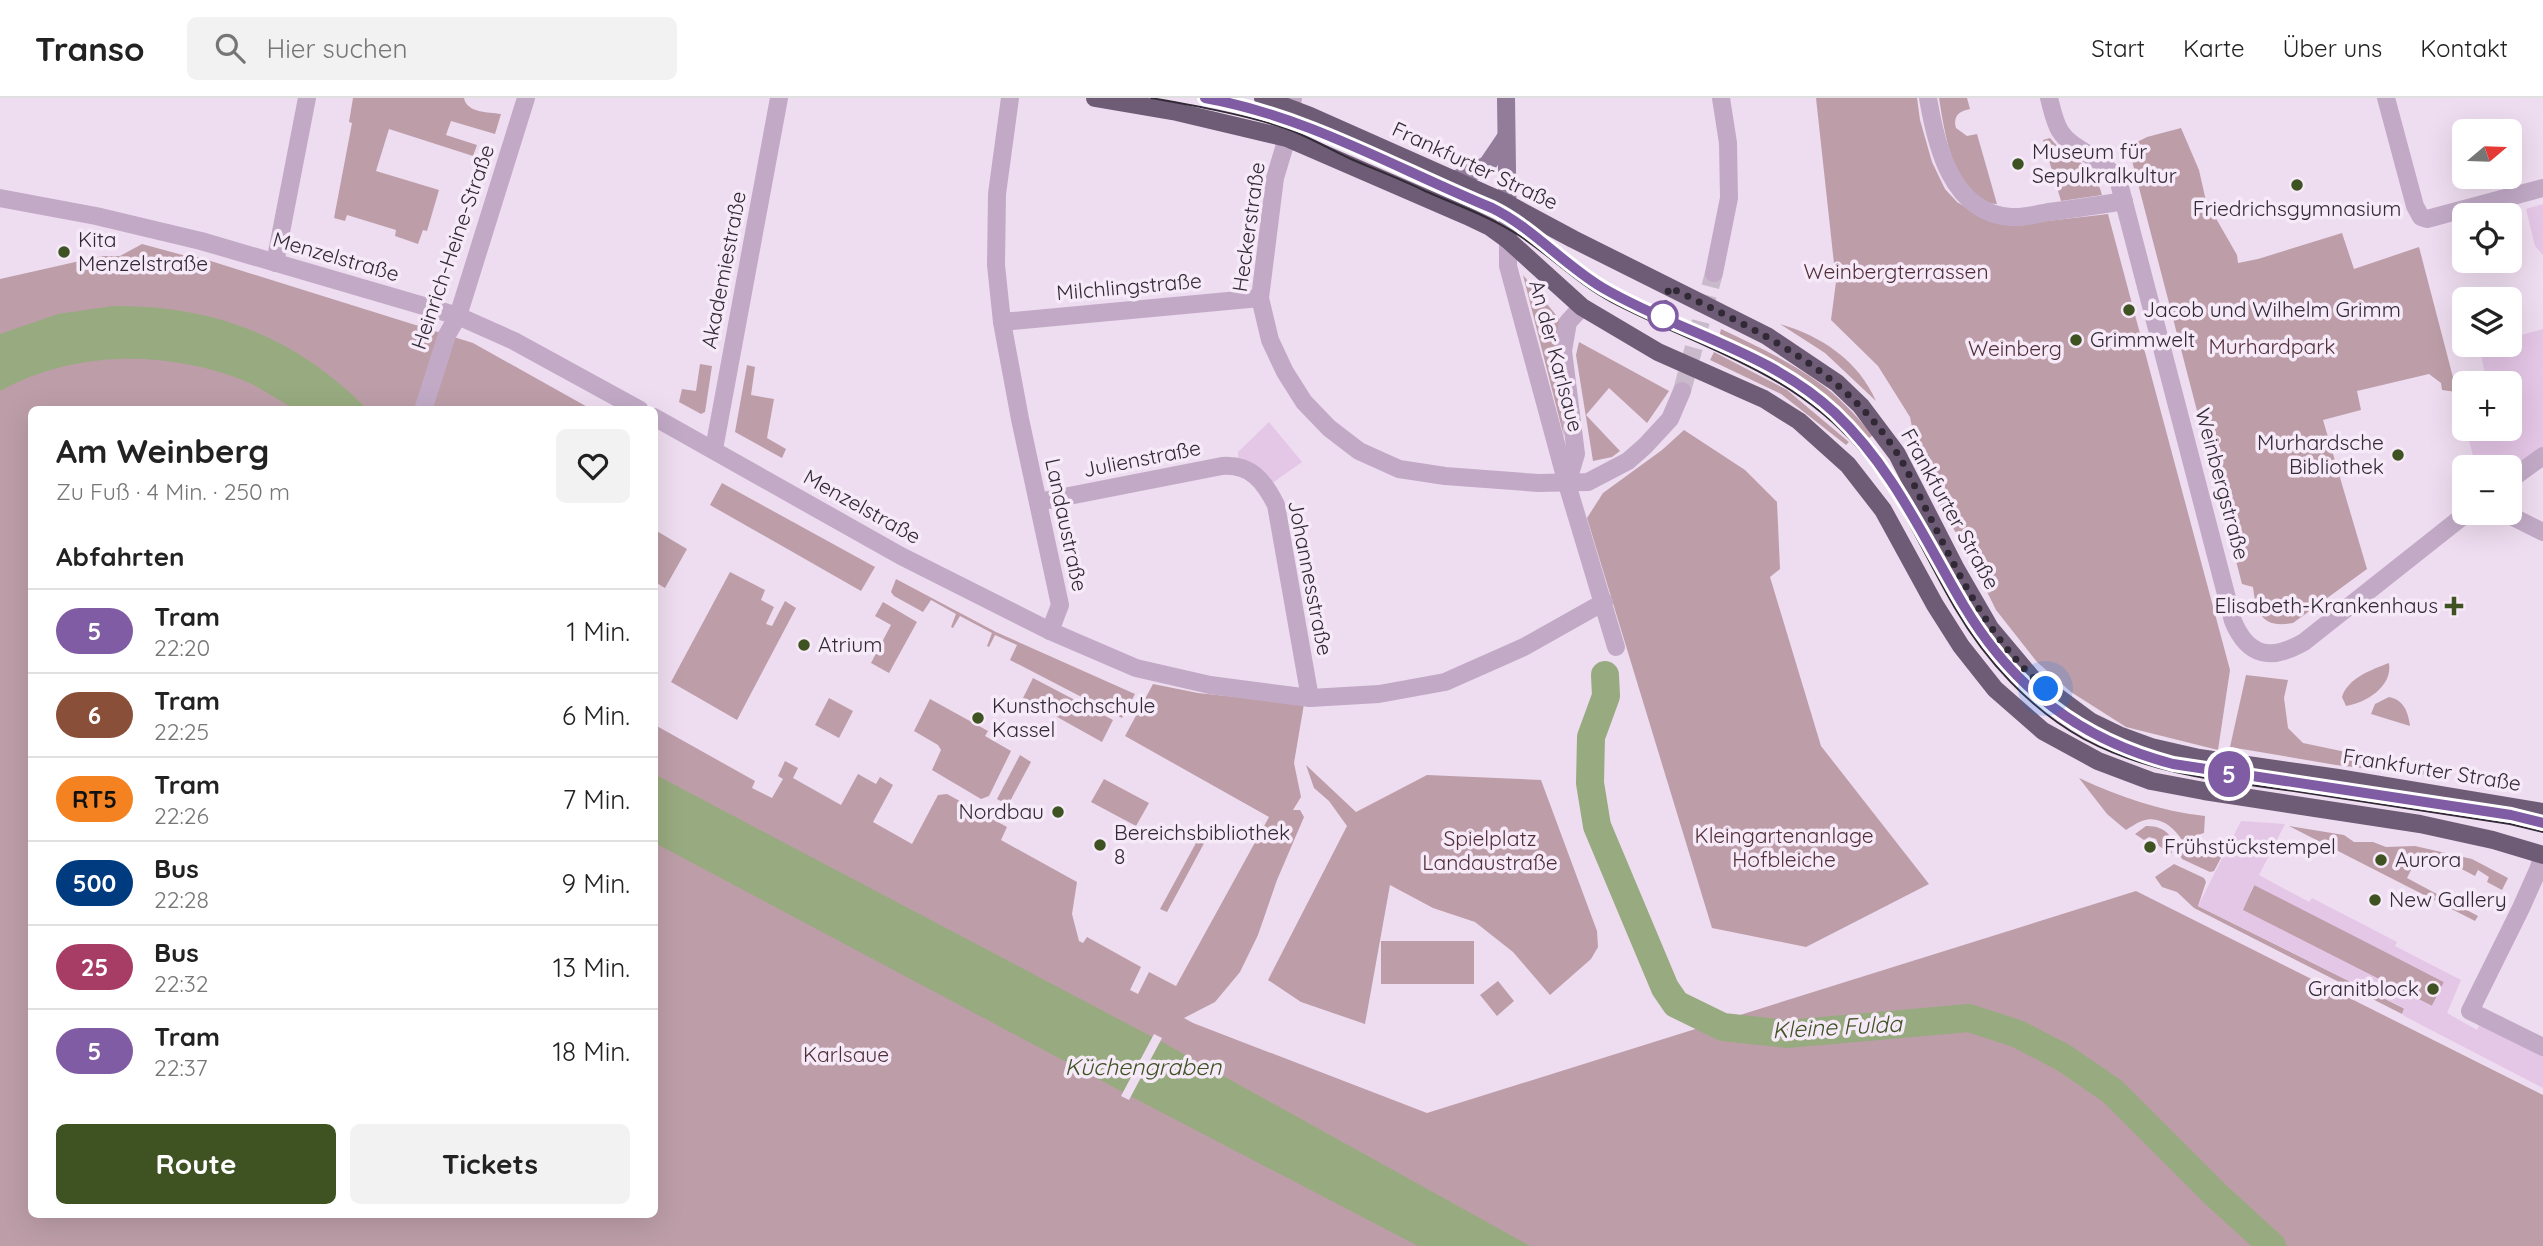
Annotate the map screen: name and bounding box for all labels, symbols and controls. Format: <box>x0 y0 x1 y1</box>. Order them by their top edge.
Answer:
search box <box>187 17 677 80</box>
text: Transo <box>35 28 145 69</box>
icon: search <box>211 29 249 67</box>
text: Hier suchen <box>267 32 408 65</box>
text: Start <box>2091 33 2145 63</box>
text: Karte <box>2183 33 2244 63</box>
text: Über uns <box>2282 33 2382 63</box>
text: Kontakt <box>2420 33 2508 63</box>
street label: Frankfurter Straße <box>1388 115 1562 215</box>
north arrow <box>2452 119 2522 189</box>
map controls <box>2452 119 2522 525</box>
place label: Museum für Sepulkralkultur <box>2032 138 2177 188</box>
street label: Heinrich-Heine-Straße <box>405 141 499 353</box>
marker: Museum für Sepulkralkultur <box>2010 156 2026 172</box>
street label: Heckerstraße <box>1226 160 1270 293</box>
marker: Friedrichsgymnasium <box>2289 177 2305 193</box>
street label: Akademiestraße <box>695 189 751 351</box>
place label: Friedrichsgymnasium <box>2193 195 2401 221</box>
button: locate <box>2452 203 2522 273</box>
place label: Kita Menzelstraße <box>78 226 208 276</box>
street label: Menzelstraße <box>270 226 402 286</box>
marker: Kita Menzelstraße <box>56 244 72 260</box>
park label: Weinbergterrassen <box>1803 258 1989 284</box>
street label: Milchlingstraße <box>1055 267 1203 305</box>
street label: An der Karlsaue <box>1524 277 1590 434</box>
button: layers <box>2452 287 2522 357</box>
place label: Jacob und Wilhelm Grimm <box>2143 296 2401 322</box>
unlabelled marker <box>1648 301 1678 331</box>
marker: Jacob und Wilhelm Grimm <box>2121 302 2137 318</box>
place label: Grimmwelt <box>2090 326 2195 352</box>
marker: Grimmwelt <box>2068 332 2084 348</box>
park label: Murhardpark <box>2208 333 2336 359</box>
park label: Weinberg <box>1968 335 2062 361</box>
button: + <box>2452 371 2522 441</box>
street label: Weinbergstraße <box>2190 405 2256 562</box>
street label: Frankfurter Straße <box>1896 423 2006 594</box>
button: heart <box>556 429 630 503</box>
place label: Murhardsche Bibliothek <box>2257 429 2384 479</box>
text: Am Weinberg <box>56 430 269 471</box>
street label: Julienstraße <box>1081 434 1203 482</box>
marker: Murhardsche Bibliothek <box>2390 447 2406 463</box>
button: − <box>2452 455 2522 525</box>
street label: Landaustraße <box>1040 456 1094 594</box>
street label: Menzelstraße <box>799 463 926 549</box>
text: Zu Fuß · 4 Min. · 250 m <box>56 477 290 506</box>
street label: Johannesstraße <box>1283 498 1339 658</box>
text: Abfahrten <box>56 540 185 573</box>
place label: Elisabeth-Krankenhaus <box>2214 592 2438 618</box>
marker: Elisabeth-Krankenhaus <box>2444 596 2464 616</box>
text: Tram <box>154 600 220 633</box>
text: 1 Min. <box>566 615 630 648</box>
text: 5 <box>88 616 101 646</box>
place label: Atrium <box>818 631 882 657</box>
text: 22:20 <box>154 633 210 662</box>
marker: Atrium <box>796 637 812 653</box>
your location <box>2028 671 2063 706</box>
text: Tram <box>154 684 220 717</box>
place label: Kunsthochschule Kassel <box>992 692 1155 742</box>
text: 6 Min. <box>562 699 630 732</box>
text: 6 <box>88 700 101 730</box>
marker: Kunsthochschule Kassel <box>970 710 986 726</box>
text: 22:25 <box>154 717 209 746</box>
street label: Frankfurter Straße <box>2341 742 2523 796</box>
line badge: 5 <box>2206 751 2252 797</box>
text: 5 <box>2222 759 2236 789</box>
text: Tram <box>154 768 220 801</box>
text: 7 Min. <box>563 783 630 816</box>
text: RT5 <box>72 784 117 814</box>
place label: Nordbau <box>958 798 1044 824</box>
text: 22:26 <box>154 801 209 830</box>
marker: Nordbau <box>1050 804 1066 820</box>
place label: Bereichsbibliothek 8 <box>1114 819 1290 869</box>
park label: Kleingartenanlage Hofbleiche <box>1694 822 1874 872</box>
park label: Spielplatz Landaustraße <box>1422 825 1558 875</box>
place label: Frühstückstempel <box>2164 833 2336 859</box>
marker: Bereichsbibliothek 8 <box>1092 837 1108 853</box>
marker: Frühstückstempel <box>2142 839 2158 855</box>
place label: Aurora <box>2395 846 2461 872</box>
text: Bus <box>154 852 199 885</box>
marker: Aurora <box>2373 852 2389 868</box>
text: 9 Min. <box>562 867 630 900</box>
text: 500 <box>73 868 116 898</box>
text: 22:28 <box>154 885 209 914</box>
place label: New Gallery <box>2389 886 2507 912</box>
marker: New Gallery <box>2367 892 2383 908</box>
text: Bus <box>154 936 199 969</box>
text: 13 Min. <box>553 951 630 984</box>
text: 25 <box>81 952 108 982</box>
text: 22:32 <box>154 969 209 998</box>
place label: Granitblock <box>2308 975 2419 1001</box>
marker: Granitblock <box>2425 981 2441 997</box>
water label: Kleine Fulda <box>1771 1009 1904 1044</box>
text: Tram <box>154 1020 220 1053</box>
text: 18 Min. <box>552 1035 630 1068</box>
text: 5 <box>88 1036 101 1066</box>
park label: Karlsaue <box>803 1041 889 1067</box>
water label: Küchengraben <box>1065 1052 1222 1081</box>
text: 22:37 <box>154 1053 208 1082</box>
button: Route <box>56 1124 336 1204</box>
button: Tickets <box>350 1124 630 1204</box>

